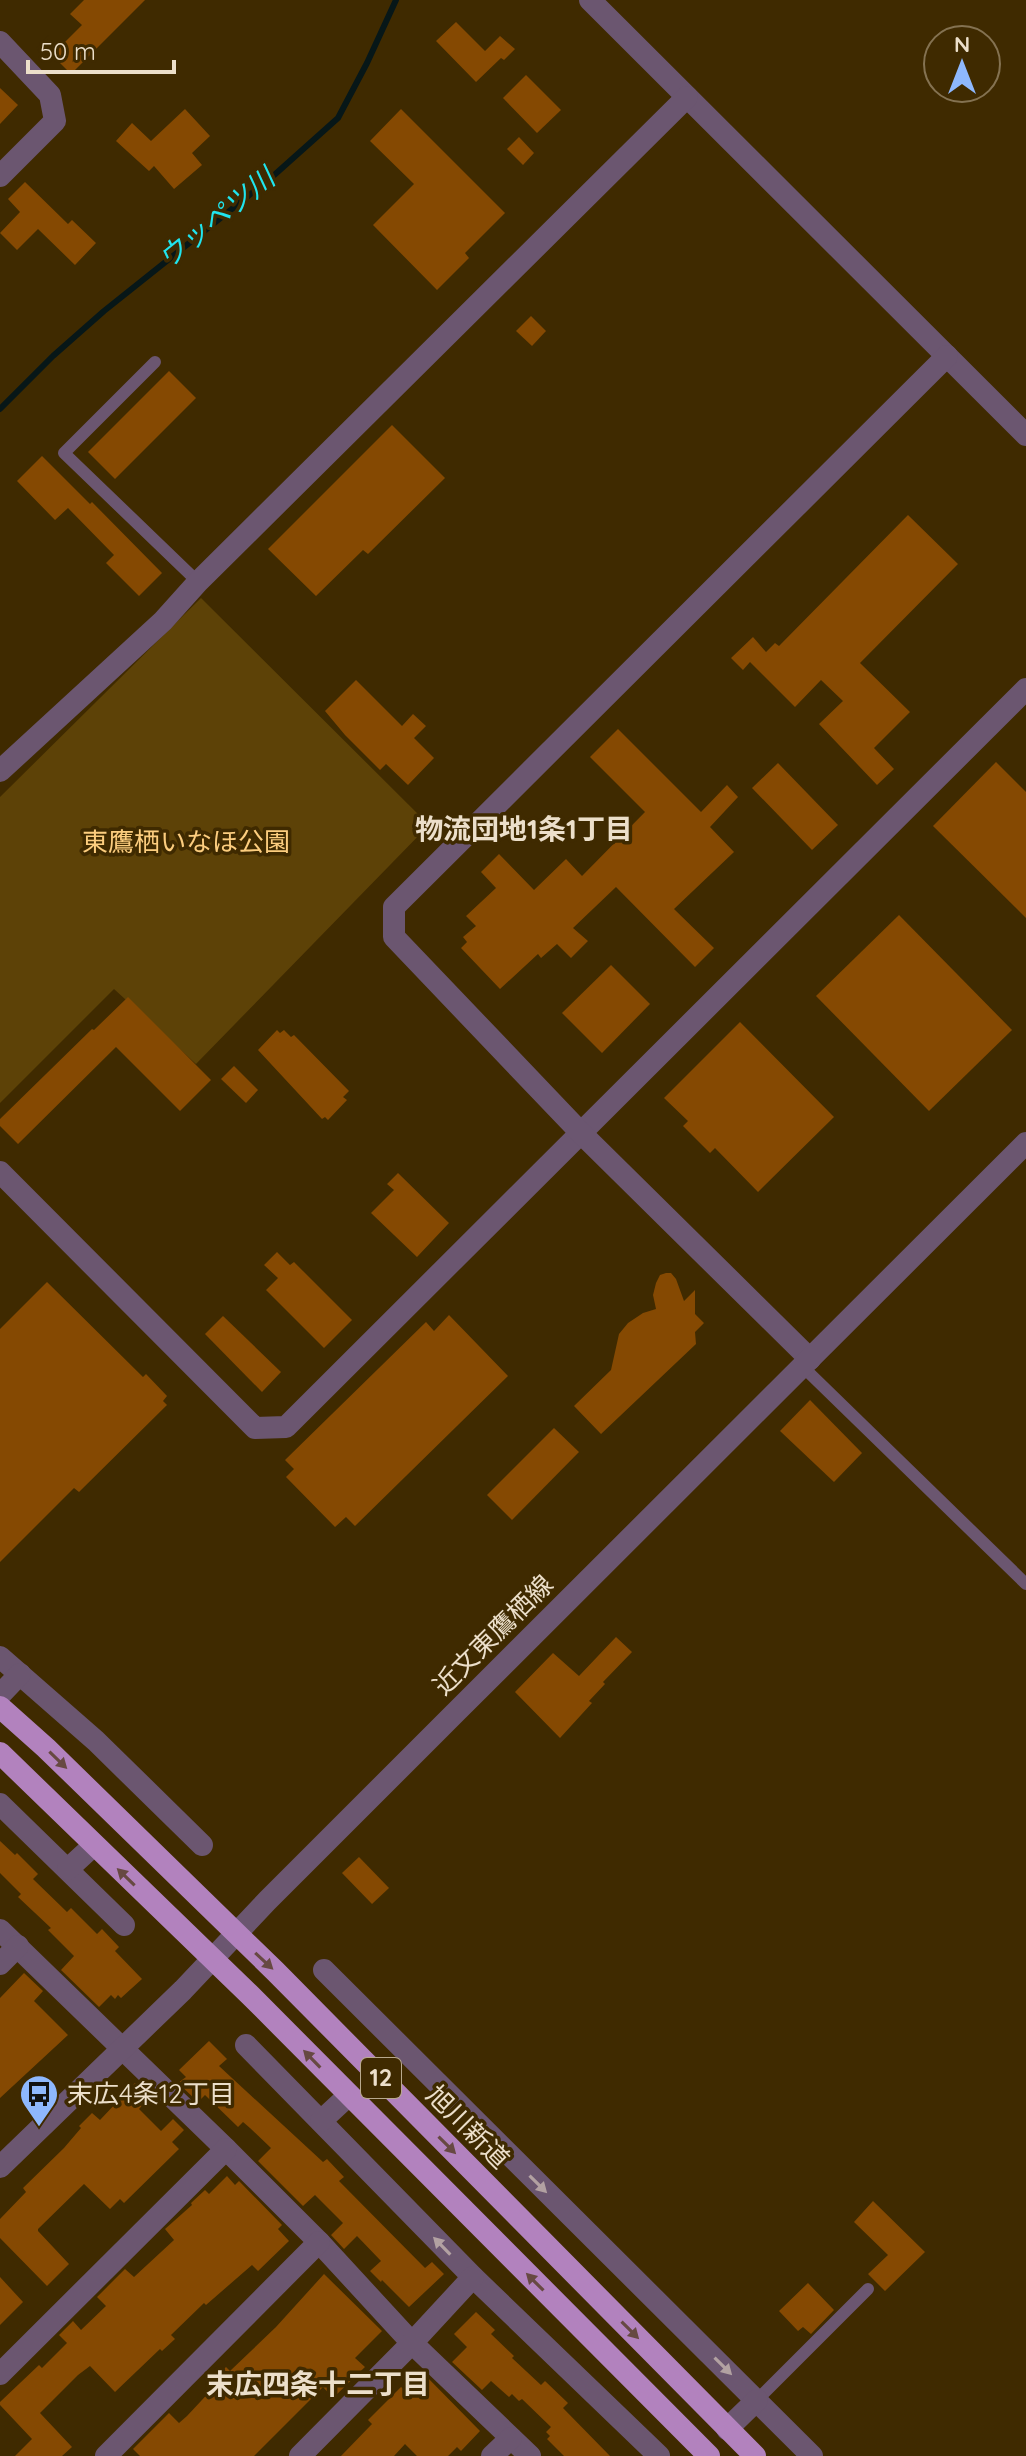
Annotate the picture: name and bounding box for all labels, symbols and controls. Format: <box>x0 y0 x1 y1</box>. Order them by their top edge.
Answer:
scale bar <box>28 24 174 74</box>
north arrow <box>922 24 1002 104</box>
text: N <box>954 30 970 58</box>
text: 50 m <box>40 36 96 66</box>
water label: ウッペツ川 <box>150 158 283 275</box>
district label: 物流団地1条1丁目 <box>415 811 633 846</box>
park label: 東鷹栖いなほ公園 <box>82 825 290 858</box>
street label: 近文東鷹栖線 <box>426 1568 559 1701</box>
one-way arrow <box>48 1750 67 1768</box>
one-way arrow <box>117 1868 136 1886</box>
one-way arrow <box>254 1951 273 1969</box>
one-way arrow <box>303 2050 322 2069</box>
road number: 12 <box>361 2058 401 2098</box>
bus stop icon: 末広4条12丁目 <box>18 2073 60 2128</box>
place label: 末広4条12丁目 <box>67 2077 235 2110</box>
street label: 旭川新道 <box>420 2078 517 2175</box>
one-way arrow <box>437 2135 456 2154</box>
one-way arrow <box>528 2174 547 2193</box>
one-way arrow <box>433 2237 452 2256</box>
one-way arrow <box>526 2273 545 2292</box>
one-way arrow <box>620 2320 639 2339</box>
one-way arrow <box>713 2357 732 2375</box>
district label: 末広四条十二丁目 <box>206 2366 430 2401</box>

